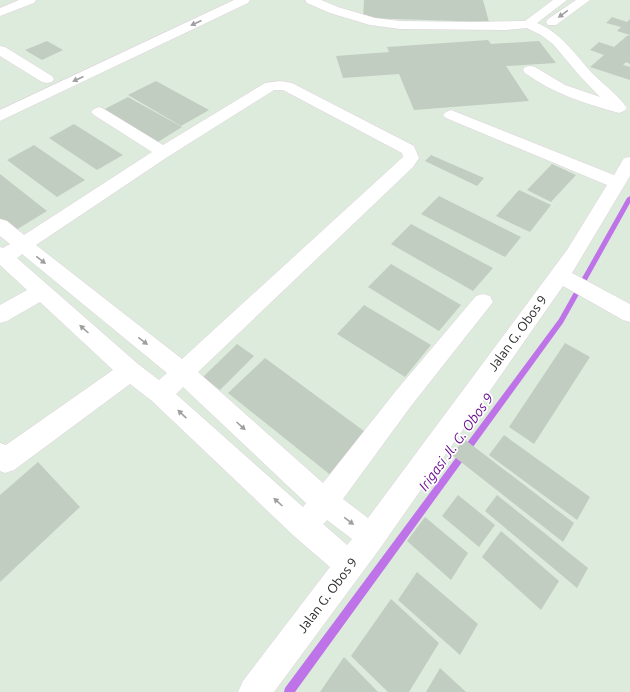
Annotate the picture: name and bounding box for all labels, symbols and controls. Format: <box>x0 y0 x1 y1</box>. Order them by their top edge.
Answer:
one-way arrow <box>558 10 568 18</box>
one-way arrow <box>190 20 201 26</box>
one-way arrow <box>73 76 84 82</box>
one-way arrow <box>35 255 46 264</box>
street label: Jalan G. Obos 9 <box>485 293 549 373</box>
one-way arrow <box>79 325 89 334</box>
one-way arrow <box>137 336 148 345</box>
water label: Irigasi Jl. G. Obos 9 <box>415 390 497 494</box>
one-way arrow <box>177 410 187 419</box>
one-way arrow <box>236 421 246 430</box>
one-way arrow <box>273 498 283 507</box>
one-way arrow <box>344 516 354 524</box>
street label: Jalan G. Obos 9 <box>294 555 360 635</box>

